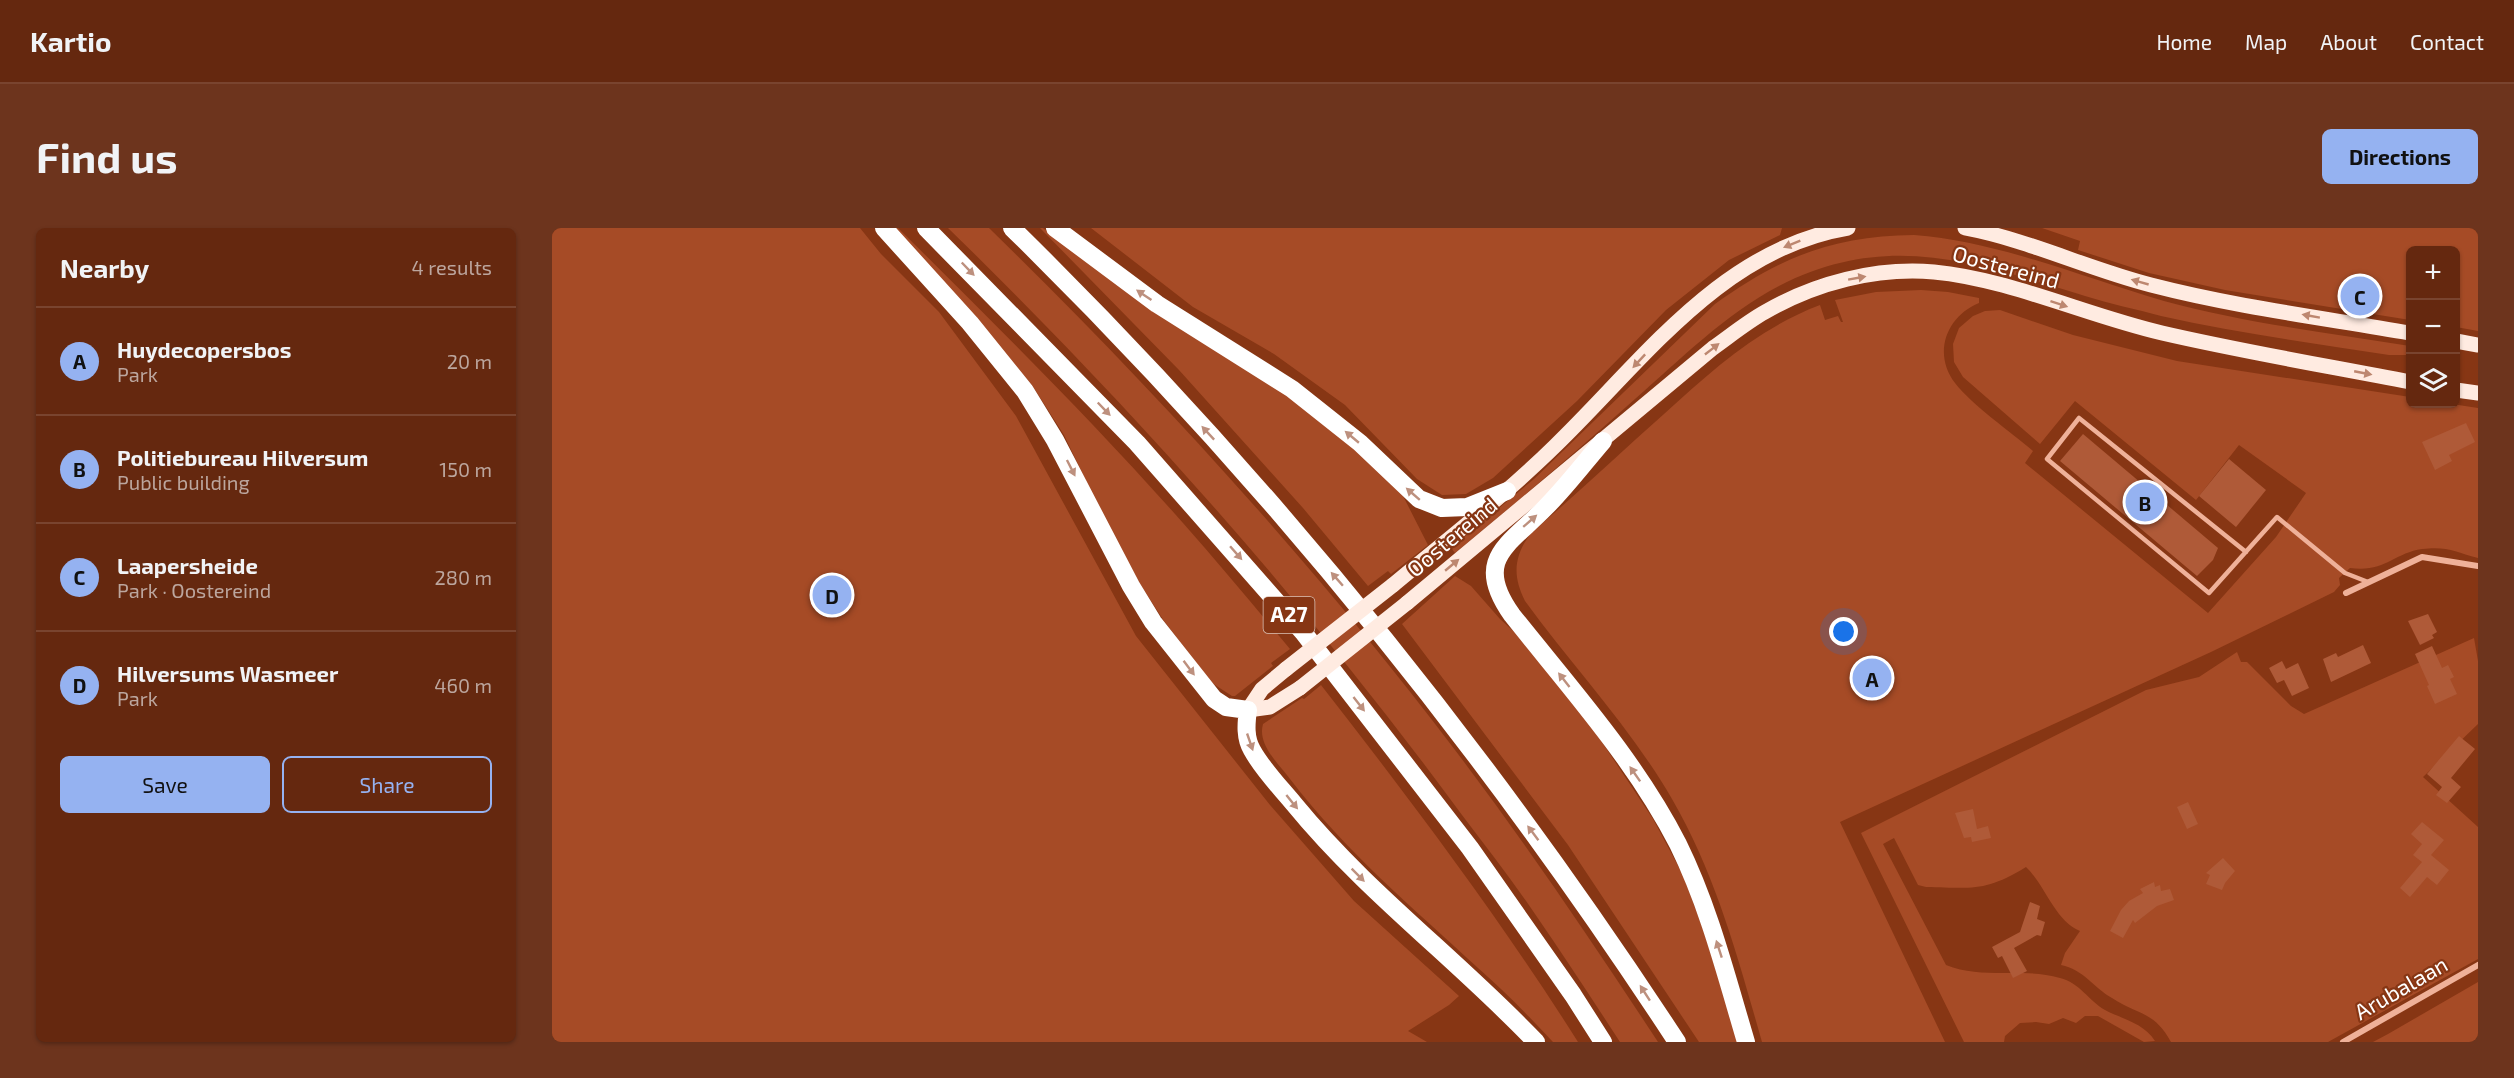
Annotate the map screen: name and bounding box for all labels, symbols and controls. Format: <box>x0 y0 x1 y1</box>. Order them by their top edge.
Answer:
text: Kartio <box>30 24 111 58</box>
text: Home <box>2156 29 2212 54</box>
text: Map <box>2245 29 2287 54</box>
text: About <box>2320 29 2377 54</box>
text: Contact <box>2410 29 2484 54</box>
button: Directions <box>2322 129 2478 184</box>
text: Find us <box>36 131 178 181</box>
street label: Oostereind <box>1950 239 2063 293</box>
one-way arrow <box>1783 240 1801 249</box>
map controls <box>2406 246 2460 408</box>
button: + <box>2406 246 2460 300</box>
text: Nearby <box>60 252 149 283</box>
text: 4 results <box>412 255 492 279</box>
one-way arrow <box>961 261 975 275</box>
one-way arrow <box>1847 273 1866 282</box>
pin: C <box>2340 274 2380 318</box>
one-way arrow <box>2131 277 2149 286</box>
one-way arrow <box>1136 290 1153 301</box>
one-way arrow <box>2050 299 2068 309</box>
button: − <box>2406 300 2460 354</box>
one-way arrow <box>2302 312 2321 321</box>
text: Huydecopersbos <box>117 336 292 362</box>
one-way arrow <box>1705 344 1720 356</box>
text: A <box>73 349 86 373</box>
text: 20 m <box>447 349 492 373</box>
one-way arrow <box>1632 354 1646 368</box>
button: layers <box>2406 354 2460 408</box>
text: Park <box>117 362 158 386</box>
one-way arrow <box>2354 369 2373 378</box>
one-way arrow <box>1097 401 1111 416</box>
one-way arrow <box>1202 426 1215 441</box>
one-way arrow <box>1344 430 1360 443</box>
text: Politiebureau Hilversum <box>117 444 368 470</box>
text: B <box>73 457 86 481</box>
text: 150 m <box>439 457 492 481</box>
one-way arrow <box>1065 459 1075 477</box>
text: Public building <box>117 470 250 494</box>
pin: B <box>2126 480 2164 524</box>
one-way arrow <box>1406 487 1421 501</box>
street label: Oostereind <box>1401 491 1502 581</box>
one-way arrow <box>1523 514 1538 528</box>
one-way arrow <box>1229 545 1242 560</box>
text: Laapersheide <box>117 552 258 578</box>
one-way arrow <box>1444 559 1460 572</box>
text: C <box>74 565 85 589</box>
text: 280 m <box>435 565 492 589</box>
pin: D <box>812 572 852 617</box>
one-way arrow <box>1331 572 1344 587</box>
text: Park · Oostereind <box>117 578 271 602</box>
road number: A27 <box>1264 597 1314 633</box>
your location <box>1829 617 1858 646</box>
pin: A <box>1852 656 1892 700</box>
text: Hilversums Wasmeer <box>117 660 338 686</box>
one-way arrow <box>1182 661 1194 676</box>
one-way arrow <box>1557 672 1570 688</box>
text: D <box>73 673 86 697</box>
text: 460 m <box>434 673 492 697</box>
text: Park <box>117 686 158 710</box>
one-way arrow <box>1353 695 1365 711</box>
one-way arrow <box>1246 734 1255 752</box>
button: Save <box>60 756 270 813</box>
button: Share <box>282 756 492 813</box>
one-way arrow <box>1629 767 1641 783</box>
one-way arrow <box>1286 794 1299 810</box>
one-way arrow <box>1527 826 1539 842</box>
one-way arrow <box>1351 868 1366 882</box>
one-way arrow <box>1714 940 1723 958</box>
street label: Arubalaan <box>2349 950 2452 1024</box>
one-way arrow <box>1639 985 1650 1001</box>

